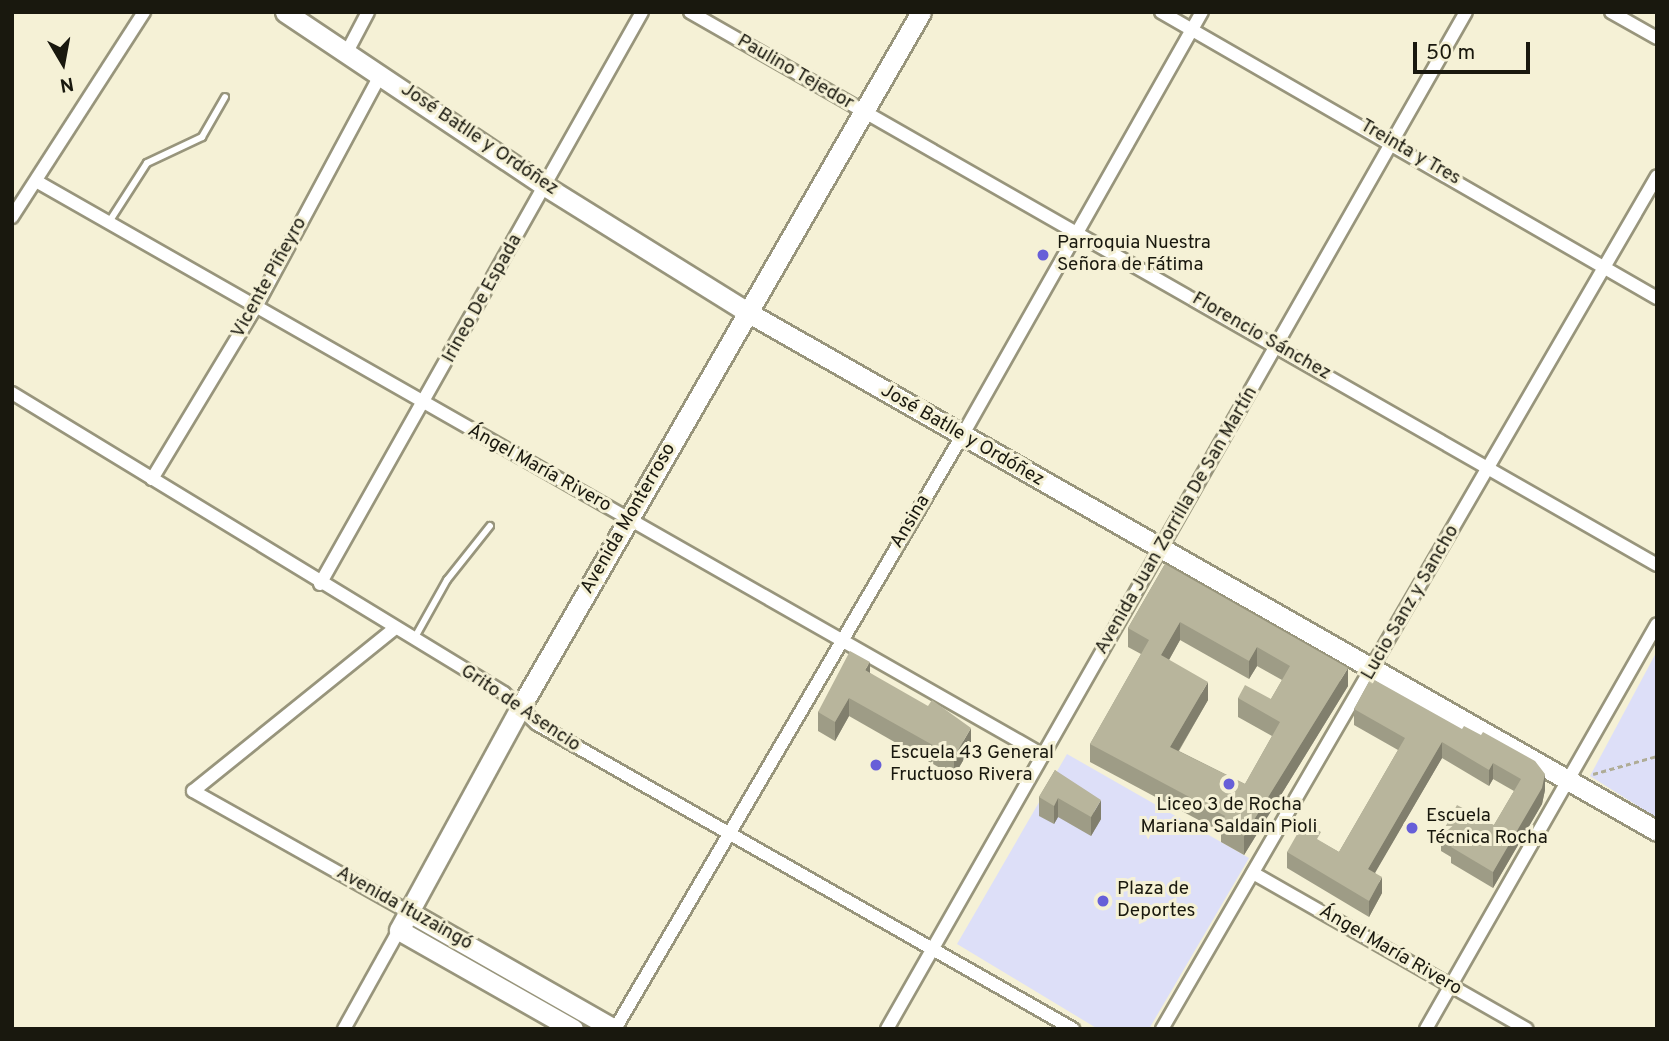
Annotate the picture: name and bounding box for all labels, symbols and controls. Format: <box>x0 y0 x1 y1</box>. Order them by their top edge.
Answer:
north arrow <box>28 28 98 98</box>
scale bar <box>1417 28 1534 72</box>
street label: Paulino Tejedor <box>732 30 858 116</box>
text: 50 m <box>1426 40 1475 67</box>
text: N <box>58 71 75 97</box>
street label: José Batlle y Ordóñez <box>396 79 562 201</box>
street label: Treinta y Tres <box>1355 115 1465 191</box>
street label: Vicente Piñeyro <box>227 214 313 342</box>
street label: Irineo De Espada <box>438 231 528 367</box>
place label: Parroquia Nuestra Señora de Fátima <box>1057 233 1211 277</box>
marker: Parroquia Nuestra Señora de Fátima <box>1035 247 1051 263</box>
street label: Florencio Sánchez <box>1188 288 1334 386</box>
street label: José Batlle y Ordóñez <box>876 380 1048 492</box>
street label: Avenida Juan Zorrilla De San Martín <box>1091 383 1263 659</box>
street label: Ángel María Rivero <box>463 420 615 518</box>
street label: Avenida Monterroso <box>577 440 681 598</box>
street label: Ansina <box>886 491 936 553</box>
street label: Lucio Sanz y Sancho <box>1357 521 1465 685</box>
street label: Grito de Asencio <box>455 660 585 758</box>
place label: Escuela 43 General Fructuoso Rivera <box>890 743 1054 787</box>
marker: Escuela 43 General Fructuoso Rivera <box>868 757 884 773</box>
marker: Liceo 3 de Rocha Mariana Saldain Pioli <box>1221 776 1237 792</box>
place label: Liceo 3 de Rocha Mariana Saldain Pioli <box>1141 795 1317 839</box>
place label: Escuela Técnica Rocha <box>1426 806 1548 850</box>
marker: Escuela Técnica Rocha <box>1404 820 1420 836</box>
street label: Avenida Ituzaingó <box>332 862 476 956</box>
place label: Plaza de Deportes <box>1117 879 1195 923</box>
marker: Plaza de Deportes <box>1095 893 1111 909</box>
street label: Ángel María Rivero <box>1315 901 1465 1001</box>

